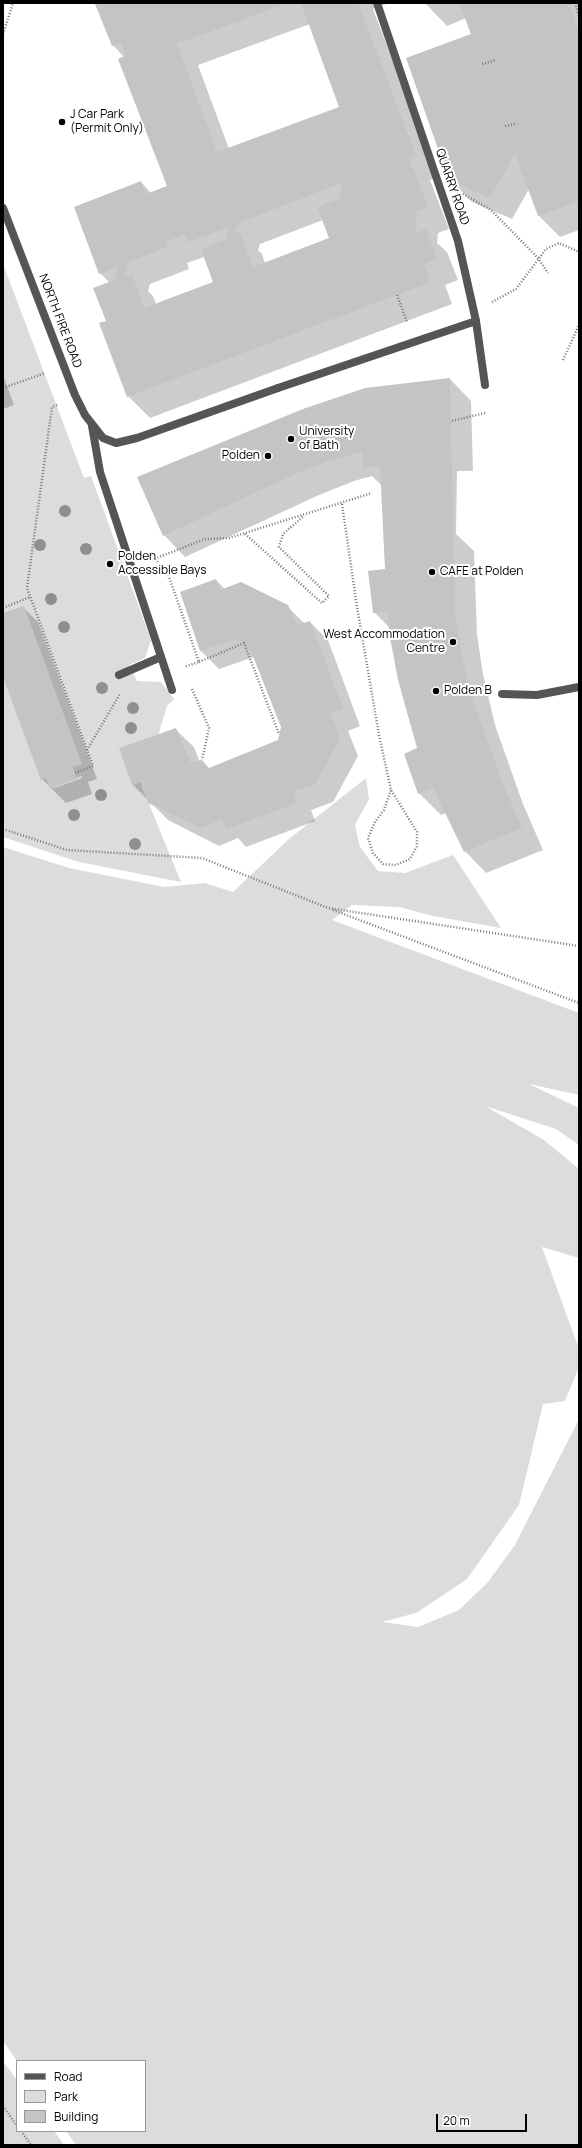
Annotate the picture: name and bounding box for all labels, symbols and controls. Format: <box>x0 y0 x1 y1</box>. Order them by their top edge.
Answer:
place label: J Car Park (Permit Only) <box>70 108 144 136</box>
marker: J Car Park (Permit Only) <box>57 117 67 127</box>
street label: QUARRY ROAD <box>432 147 472 227</box>
street label: NORTH FIRE ROAD <box>35 272 85 370</box>
place label: University of Bath <box>299 425 354 453</box>
marker: University of Bath <box>286 434 296 444</box>
place label: Polden <box>222 449 260 463</box>
marker: Polden <box>263 451 273 461</box>
place label: Polden Accessible Bays <box>118 550 207 578</box>
marker: Polden Accessible Bays <box>105 559 115 569</box>
place label: CAFE at Polden <box>440 565 523 579</box>
marker: CAFE at Polden <box>427 567 437 577</box>
place label: West Accommodation Centre <box>323 628 445 656</box>
marker: West Accommodation Centre <box>448 637 458 647</box>
place label: Polden B <box>444 684 492 698</box>
marker: Polden B <box>431 686 441 696</box>
legend <box>16 2060 146 2132</box>
text: Road <box>54 2068 82 2085</box>
text: Park <box>54 2088 78 2105</box>
scale bar <box>438 2106 529 2132</box>
text: Building <box>54 2108 98 2125</box>
text: 20 m <box>443 2112 470 2129</box>

